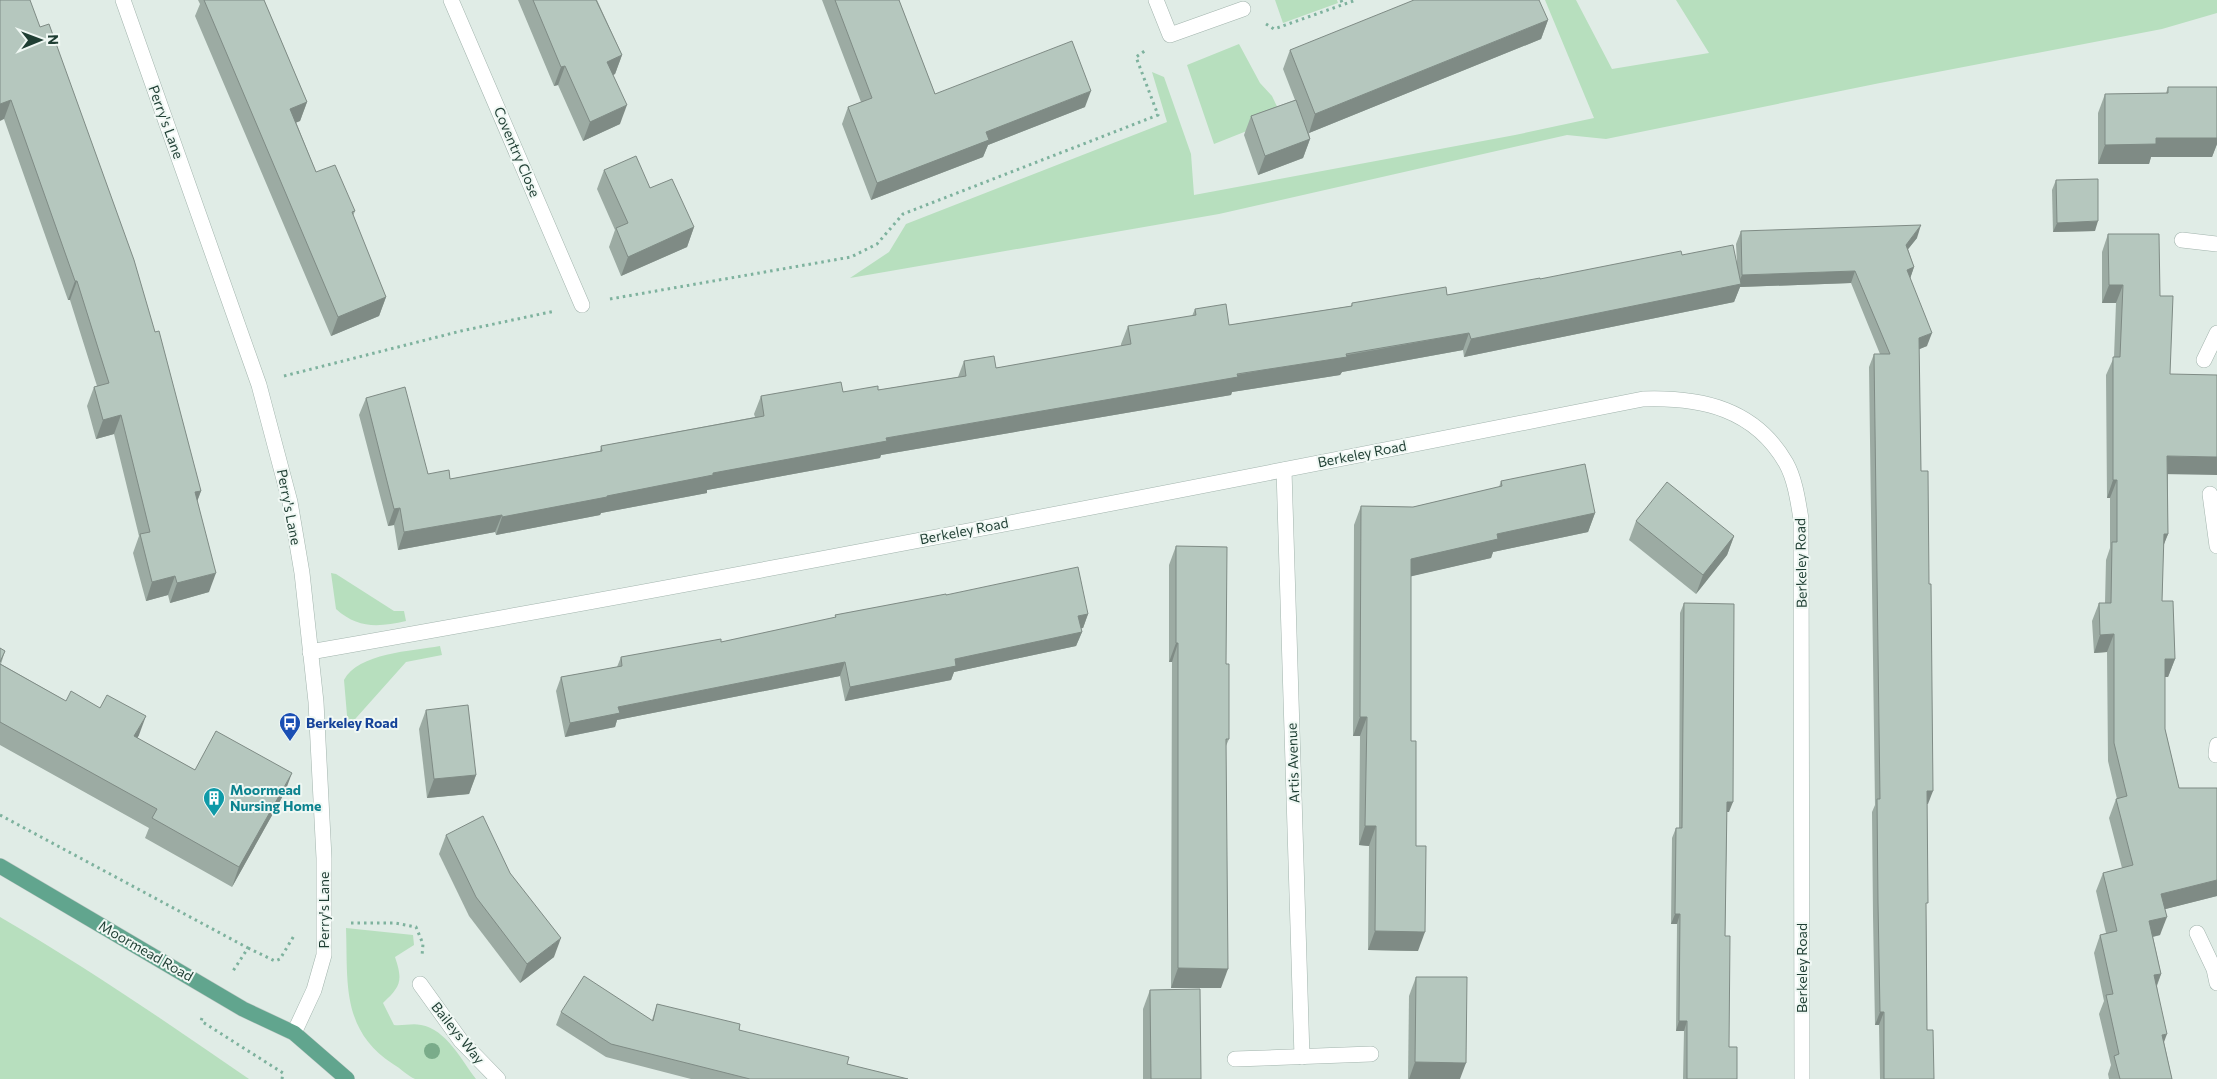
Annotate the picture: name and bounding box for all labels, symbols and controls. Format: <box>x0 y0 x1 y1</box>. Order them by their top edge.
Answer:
north arrow <box>15 15 65 65</box>
text: N <box>45 34 62 45</box>
street label: Perry's Lane <box>145 83 188 161</box>
street label: Coventry Close <box>491 104 544 200</box>
street label: Berkeley Road <box>1316 437 1408 470</box>
street label: Perry's Lane <box>274 467 305 546</box>
street label: Berkeley Road <box>918 514 1010 547</box>
street label: Berkeley Road <box>1791 518 1810 608</box>
bus stop icon: Berkeley Road <box>278 711 302 742</box>
place label: Berkeley Road <box>306 714 398 731</box>
street label: Artis Avenue <box>1283 723 1302 803</box>
place label: Moormead Nursing Home <box>230 781 321 814</box>
building icon: Moormead Nursing Home <box>202 786 226 817</box>
street label: Perry's Lane <box>315 872 332 948</box>
street label: Moormead Road <box>96 917 196 984</box>
street label: Berkeley Road <box>1793 923 1810 1013</box>
street label: Baileys Way <box>428 998 489 1067</box>

